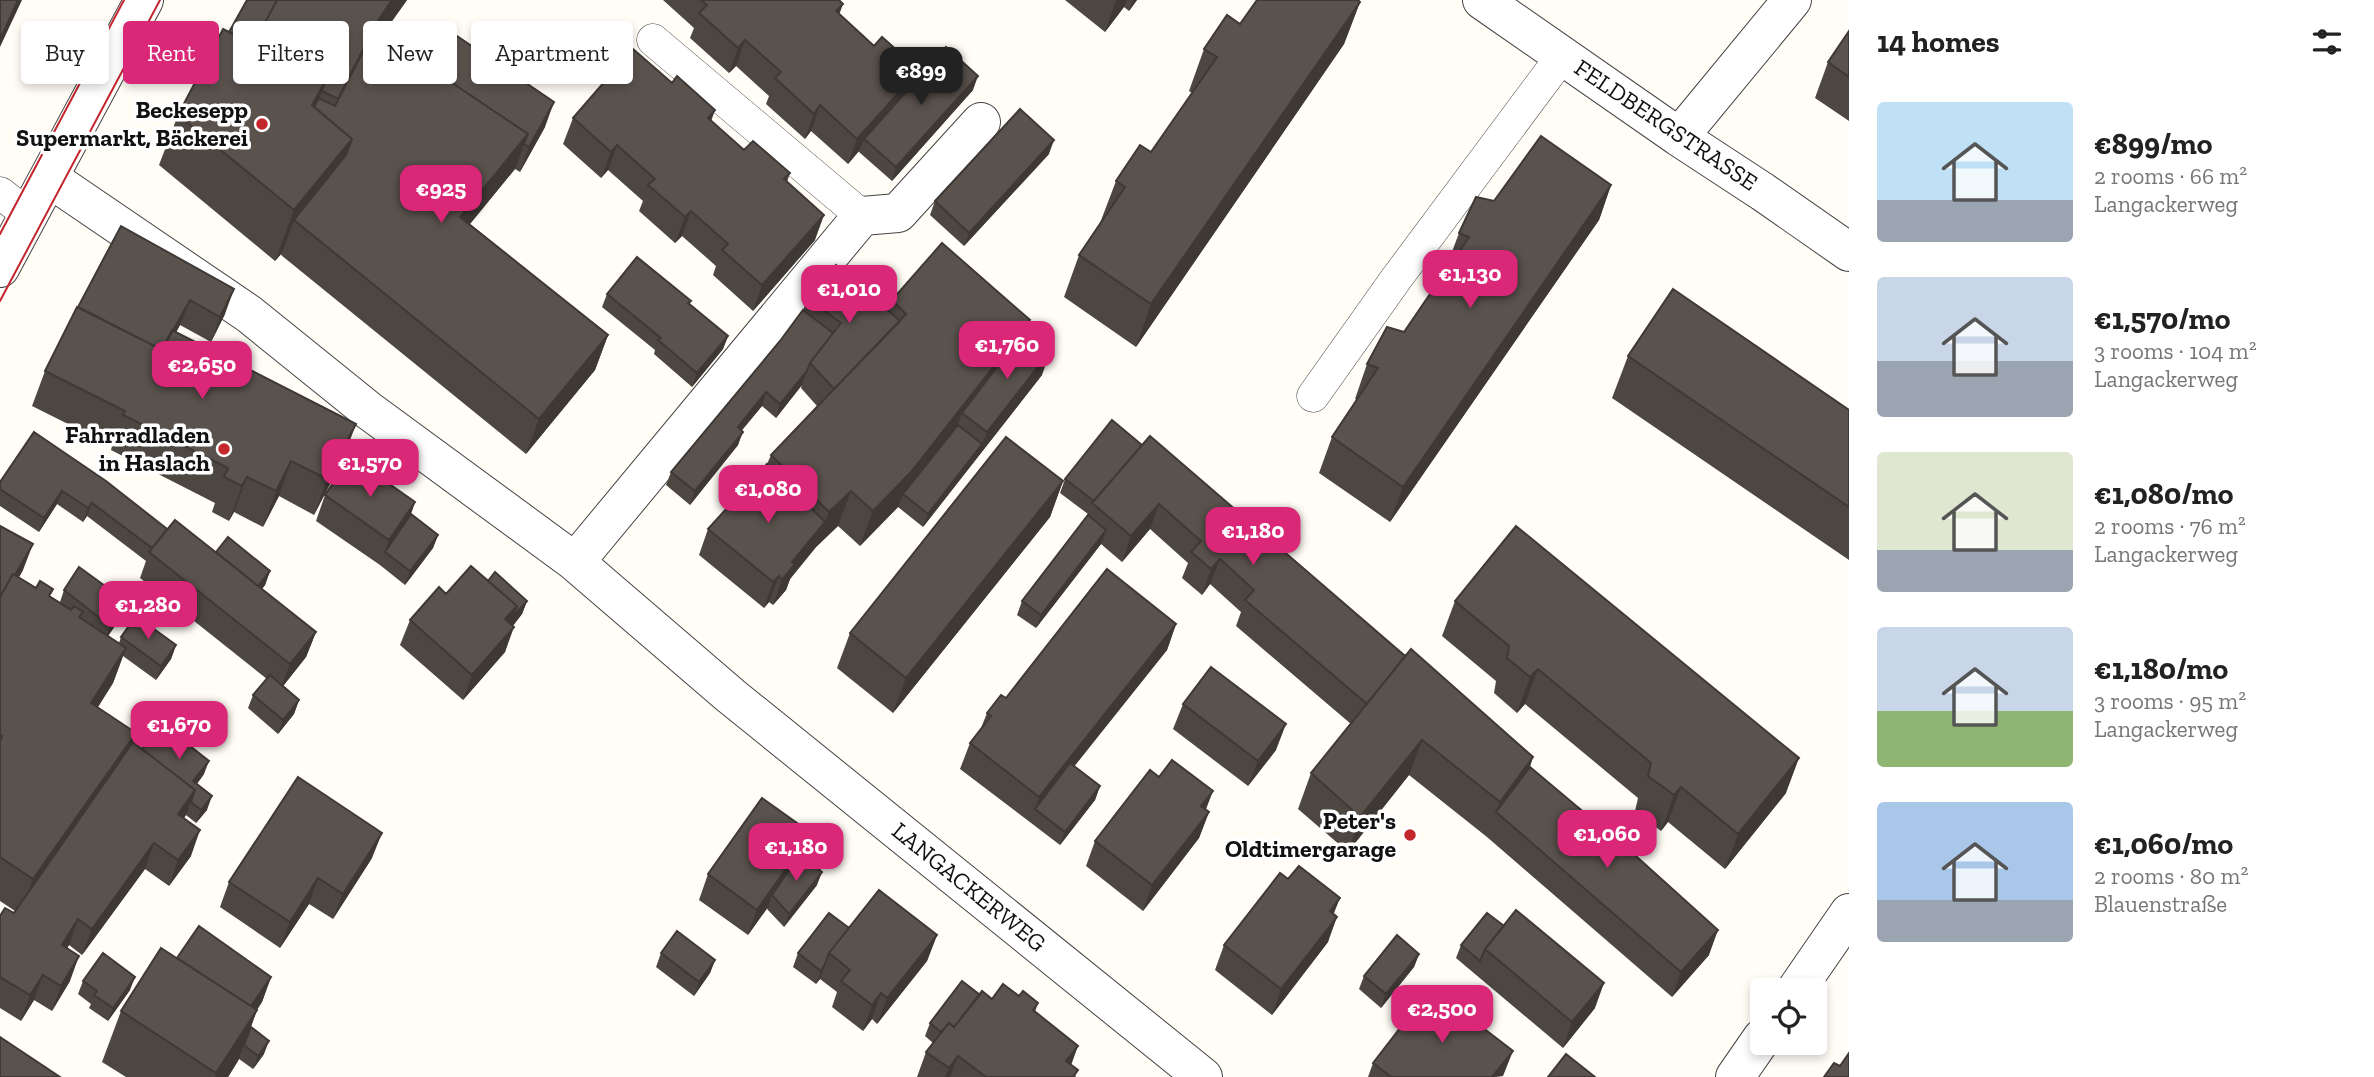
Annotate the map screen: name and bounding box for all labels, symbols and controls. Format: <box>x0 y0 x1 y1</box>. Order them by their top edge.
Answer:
chip: Buy <box>21 21 109 84</box>
chip: Rent <box>123 21 219 84</box>
chip: Filters <box>233 21 349 84</box>
chip: New <box>363 21 457 84</box>
chip: Apartment <box>471 21 633 84</box>
icon: filters <box>2308 23 2346 61</box>
text: 14 homes <box>1877 24 2000 60</box>
pin: €899 <box>880 48 962 107</box>
street label: FELDBERGSTRASSE <box>1569 53 1763 197</box>
text: €899 <box>896 56 946 84</box>
place label: Beckesepp Supermarkt, Bäckerei <box>16 95 248 152</box>
marker: Beckesepp Supermarkt, Bäckerei <box>254 116 270 132</box>
text: €899/mo <box>2094 126 2212 162</box>
icon: home <box>1933 130 2017 214</box>
text: 2 rooms · 66 m² <box>2094 162 2247 190</box>
pin: €925 <box>400 166 482 225</box>
text: €925 <box>416 174 466 202</box>
text: Langackerweg <box>2094 190 2238 218</box>
pin: €1,130 <box>1413 250 1527 310</box>
text: €1,130 <box>1439 259 1501 287</box>
pin: €1,010 <box>792 266 906 325</box>
text: €1,010 <box>817 274 881 302</box>
text: €1,570/mo <box>2094 301 2230 337</box>
icon: home <box>1933 305 2017 389</box>
pin: €1,760 <box>950 322 1064 381</box>
text: €1,760 <box>975 330 1039 358</box>
text: 3 rooms · 104 m² <box>2094 337 2257 365</box>
pin: €2,650 <box>145 342 259 401</box>
text: €2,650 <box>168 350 236 378</box>
text: Langackerweg <box>2094 365 2238 393</box>
place label: Fahrradladen in Haslach <box>65 420 210 477</box>
pin: €1,570 <box>313 440 427 499</box>
marker: Fahrradladen in Haslach <box>216 441 232 457</box>
text: €1,570 <box>338 448 402 476</box>
pin: €1,080 <box>711 466 825 525</box>
text: €1,080 <box>735 474 801 502</box>
text: €1,080/mo <box>2094 476 2233 512</box>
icon: home <box>1933 480 2017 564</box>
pin: €1,180 <box>1196 508 1310 567</box>
text: 2 rooms · 76 m² <box>2094 512 2246 540</box>
text: €1,180 <box>1222 516 1284 544</box>
text: Langackerweg <box>2094 540 2238 568</box>
pin: €1,280 <box>91 582 205 641</box>
text: €1,280 <box>115 590 181 618</box>
text: €1,180/mo <box>2094 651 2228 687</box>
icon: home <box>1933 655 2017 739</box>
text: 3 rooms · 95 m² <box>2094 687 2246 715</box>
pin: €1,670 <box>122 702 236 761</box>
text: €1,670 <box>147 710 211 738</box>
text: Langackerweg <box>2094 715 2238 743</box>
place label: Peter's Oldtimergarage <box>1225 806 1396 863</box>
pin: €1,060 <box>1550 810 1664 870</box>
street label: LANGACKERWEG <box>886 816 1052 958</box>
text: €1,060 <box>1574 819 1640 847</box>
pin: €1,180 <box>739 824 853 883</box>
text: €1,060/mo <box>2094 826 2233 862</box>
marker: Peter's Oldtimergarage <box>1402 827 1418 843</box>
icon: home <box>1933 830 2017 914</box>
text: €1,180 <box>765 832 827 860</box>
text: 2 rooms · 80 m² <box>2094 862 2248 890</box>
text: Blauenstraße <box>2094 890 2227 918</box>
map controls <box>1750 978 1827 1055</box>
button: locate <box>1750 978 1827 1055</box>
pin: €2,500 <box>1385 986 1499 1045</box>
text: €2,500 <box>1407 994 1477 1022</box>

